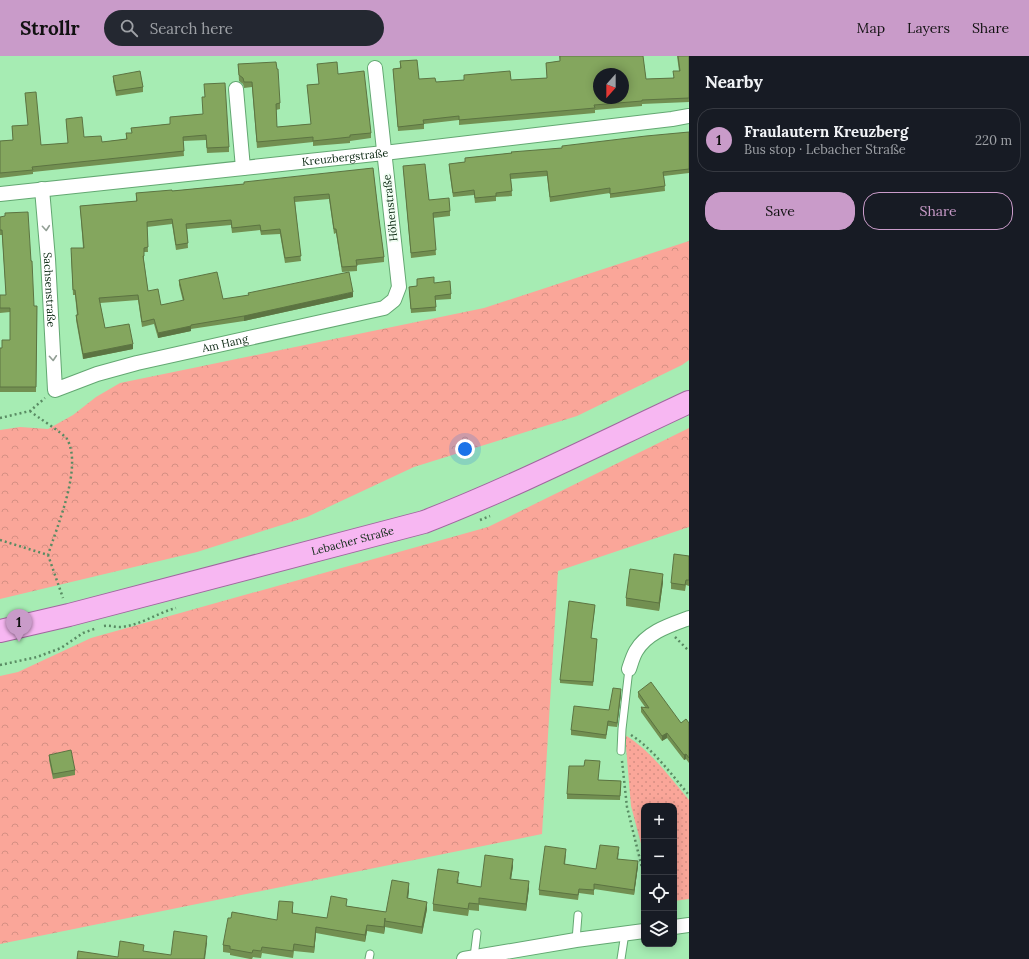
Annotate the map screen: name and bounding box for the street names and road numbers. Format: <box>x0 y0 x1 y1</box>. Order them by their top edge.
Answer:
street label: Kreuzbergstraße <box>301 146 389 169</box>
street label: Höhenstraße <box>380 174 400 242</box>
street label: Sachsenstraße <box>40 251 59 328</box>
street label: Am Hang <box>200 331 250 356</box>
street label: Lebacher Straße <box>310 523 395 558</box>

